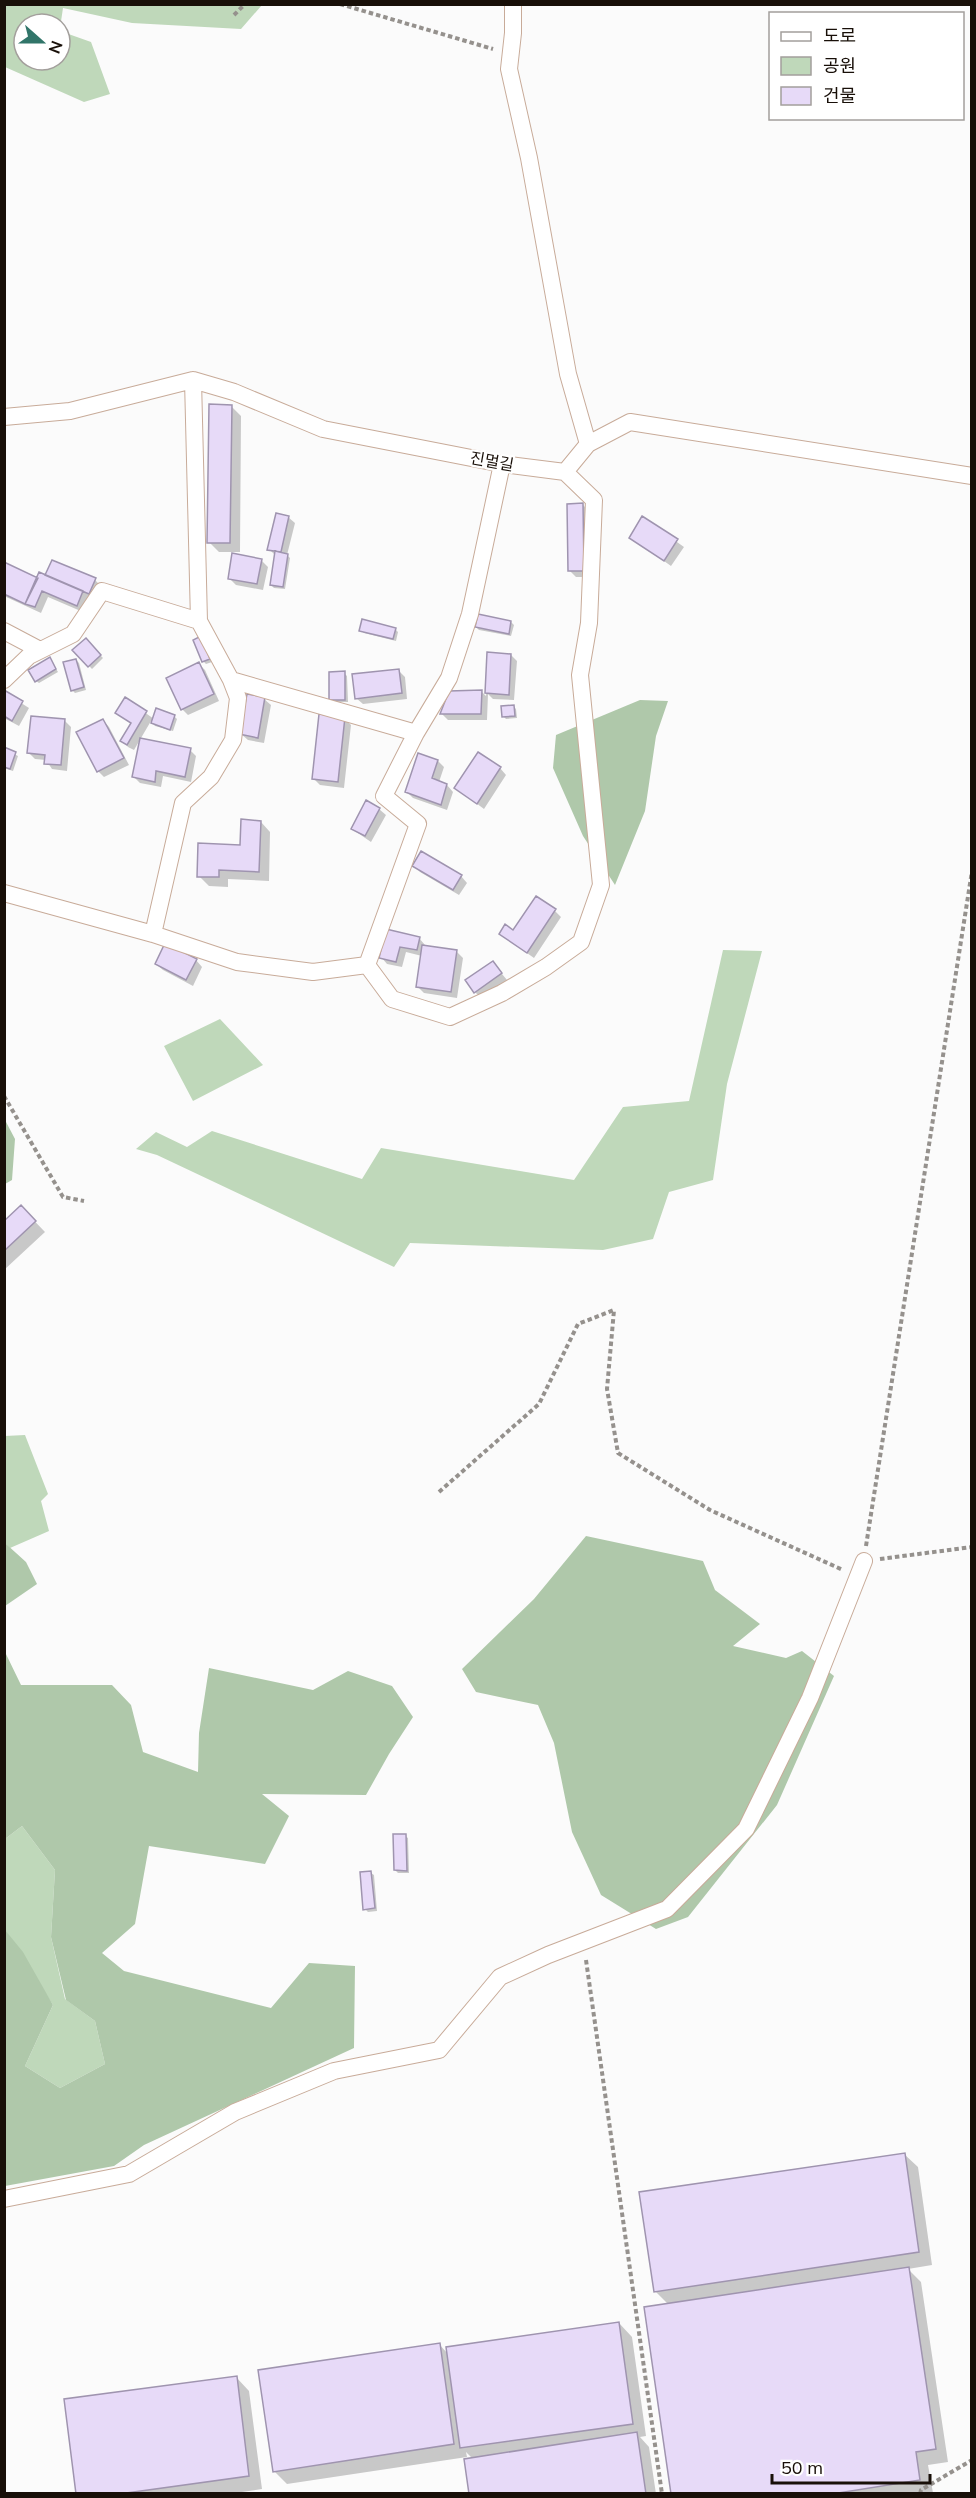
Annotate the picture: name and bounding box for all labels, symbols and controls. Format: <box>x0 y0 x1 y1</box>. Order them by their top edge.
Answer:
north arrow <box>12 12 72 72</box>
legend <box>769 12 964 120</box>
text: 도로 <box>823 24 856 47</box>
text: N <box>45 38 68 57</box>
text: 공원 <box>823 54 856 77</box>
text: 건물 <box>823 84 856 107</box>
street label: 진멀길 <box>469 447 515 475</box>
scale bar <box>772 2447 930 2485</box>
text: 50 m <box>781 2456 823 2479</box>

